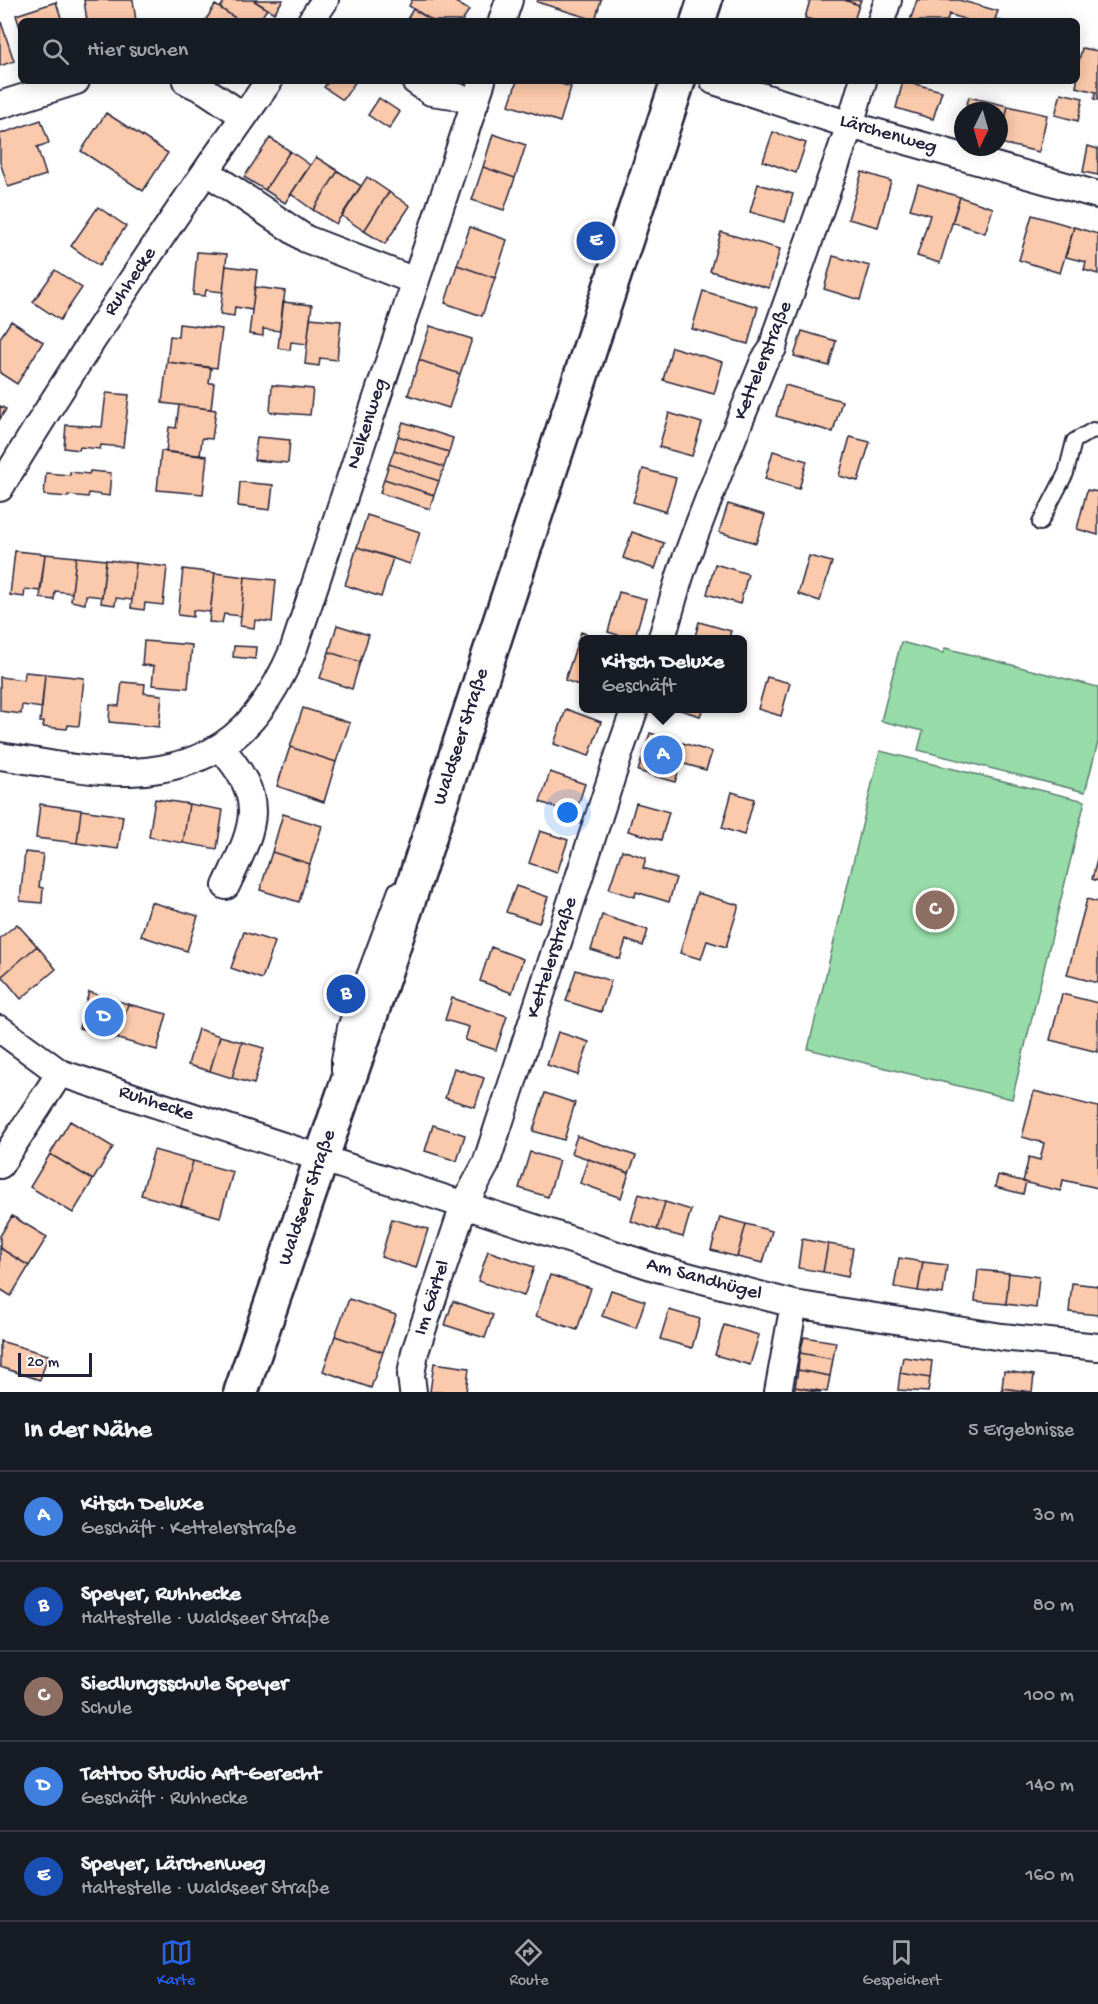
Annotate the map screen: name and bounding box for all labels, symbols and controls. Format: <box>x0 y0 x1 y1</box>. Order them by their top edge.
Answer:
search box <box>18 18 1080 84</box>
icon: search <box>39 35 72 68</box>
text: Hier suchen <box>87 38 188 64</box>
north arrow <box>954 102 1008 156</box>
street label: Lärchenweg <box>837 110 939 160</box>
pin: E <box>576 218 616 264</box>
street label: Ruhhecke <box>100 243 163 321</box>
street label: Kettelerstraße <box>730 298 799 424</box>
street label: Nelkenweg <box>343 376 393 472</box>
popup <box>579 635 747 713</box>
text: Kitsch Deluxe <box>602 650 724 676</box>
street label: Waldseer Straße <box>429 665 495 808</box>
text: Geschäft <box>602 676 675 699</box>
pin: A <box>644 732 682 777</box>
your location <box>553 798 582 827</box>
pin: C <box>916 888 954 932</box>
street label: Kettelerstraße <box>523 894 584 1021</box>
pin: B <box>326 972 366 1016</box>
pin: D <box>84 994 124 1040</box>
street label: Ruhhecke <box>115 1081 197 1127</box>
street label: Waldseer Straße <box>274 1126 342 1269</box>
street label: Am Sandhügel <box>644 1254 764 1306</box>
street label: Im Gärtel <box>410 1258 456 1338</box>
scale bar <box>18 1350 92 1378</box>
text: 20 m <box>27 1354 59 1373</box>
text: In der Nähe <box>24 1416 152 1447</box>
text: 5 Ergebnisse <box>968 1420 1074 1443</box>
text: Kitsch Deluxe <box>81 1492 203 1518</box>
text: A <box>38 1505 49 1528</box>
text: 30 m <box>1033 1505 1074 1528</box>
text: Geschäft · Kettelerstraße <box>81 1518 296 1541</box>
text: Speyer, Ruhhecke <box>81 1582 241 1608</box>
text: B <box>38 1595 49 1618</box>
text: 80 m <box>1033 1595 1074 1618</box>
text: Haltestelle · Waldseer Straße <box>81 1608 329 1631</box>
text: Siedlungsschule Speyer <box>81 1672 288 1698</box>
text: C <box>38 1685 49 1708</box>
text: 100 m <box>1024 1685 1074 1708</box>
text: Schule <box>81 1698 132 1721</box>
text: Tattoo Studio Art-Gerecht <box>81 1762 321 1788</box>
text: D <box>37 1775 50 1798</box>
text: 140 m <box>1026 1775 1074 1798</box>
text: Geschäft · Ruhhecke <box>81 1788 248 1811</box>
text: Speyer, Lärchenweg <box>81 1852 266 1878</box>
text: E <box>37 1865 50 1888</box>
text: 160 m <box>1025 1865 1074 1888</box>
text: Haltestelle · Waldseer Straße <box>81 1878 329 1901</box>
tab: Karte <box>157 1936 195 1991</box>
tab: Route <box>509 1936 548 1991</box>
tab: Gespeichert <box>863 1936 941 1991</box>

